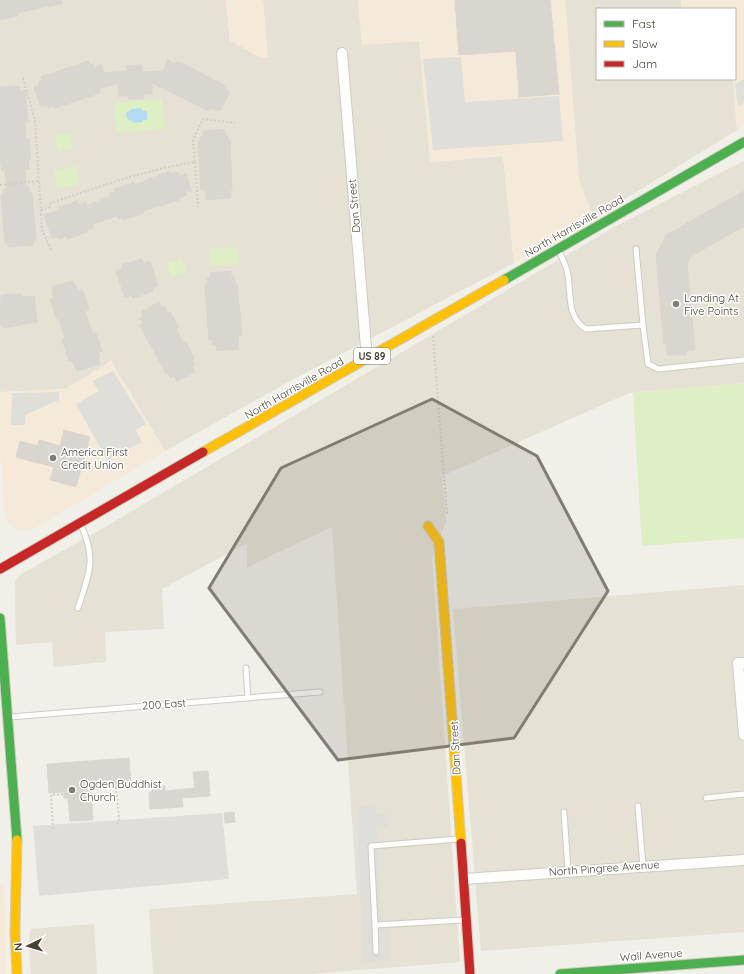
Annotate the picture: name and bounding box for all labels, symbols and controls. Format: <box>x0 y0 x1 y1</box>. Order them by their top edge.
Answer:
legend <box>596 8 736 80</box>
text: Fast <box>632 16 656 31</box>
text: Slow <box>632 36 658 51</box>
text: Jam <box>632 56 657 71</box>
street label: Dan Street <box>345 178 363 234</box>
street label: North Harrisville Road <box>522 192 626 260</box>
place label: Landing At Five Points <box>684 291 739 318</box>
marker: Landing At Five Points <box>671 299 681 309</box>
road number: US 89 <box>354 348 390 364</box>
street label: North Harrisville Road <box>242 354 346 422</box>
place label: America First Credit Union <box>61 445 128 472</box>
marker: America First Credit Union <box>48 453 58 463</box>
street label: 200 East <box>142 695 187 713</box>
street label: Dan Street <box>447 720 463 775</box>
place label: Ogden Buddhist Church <box>80 777 162 804</box>
marker: Ogden Buddhist Church <box>67 785 77 795</box>
street label: North Pingree Avenue <box>548 857 660 879</box>
north arrow <box>8 926 48 966</box>
text: N <box>11 942 25 952</box>
street label: Wall Avenue <box>619 946 683 964</box>

